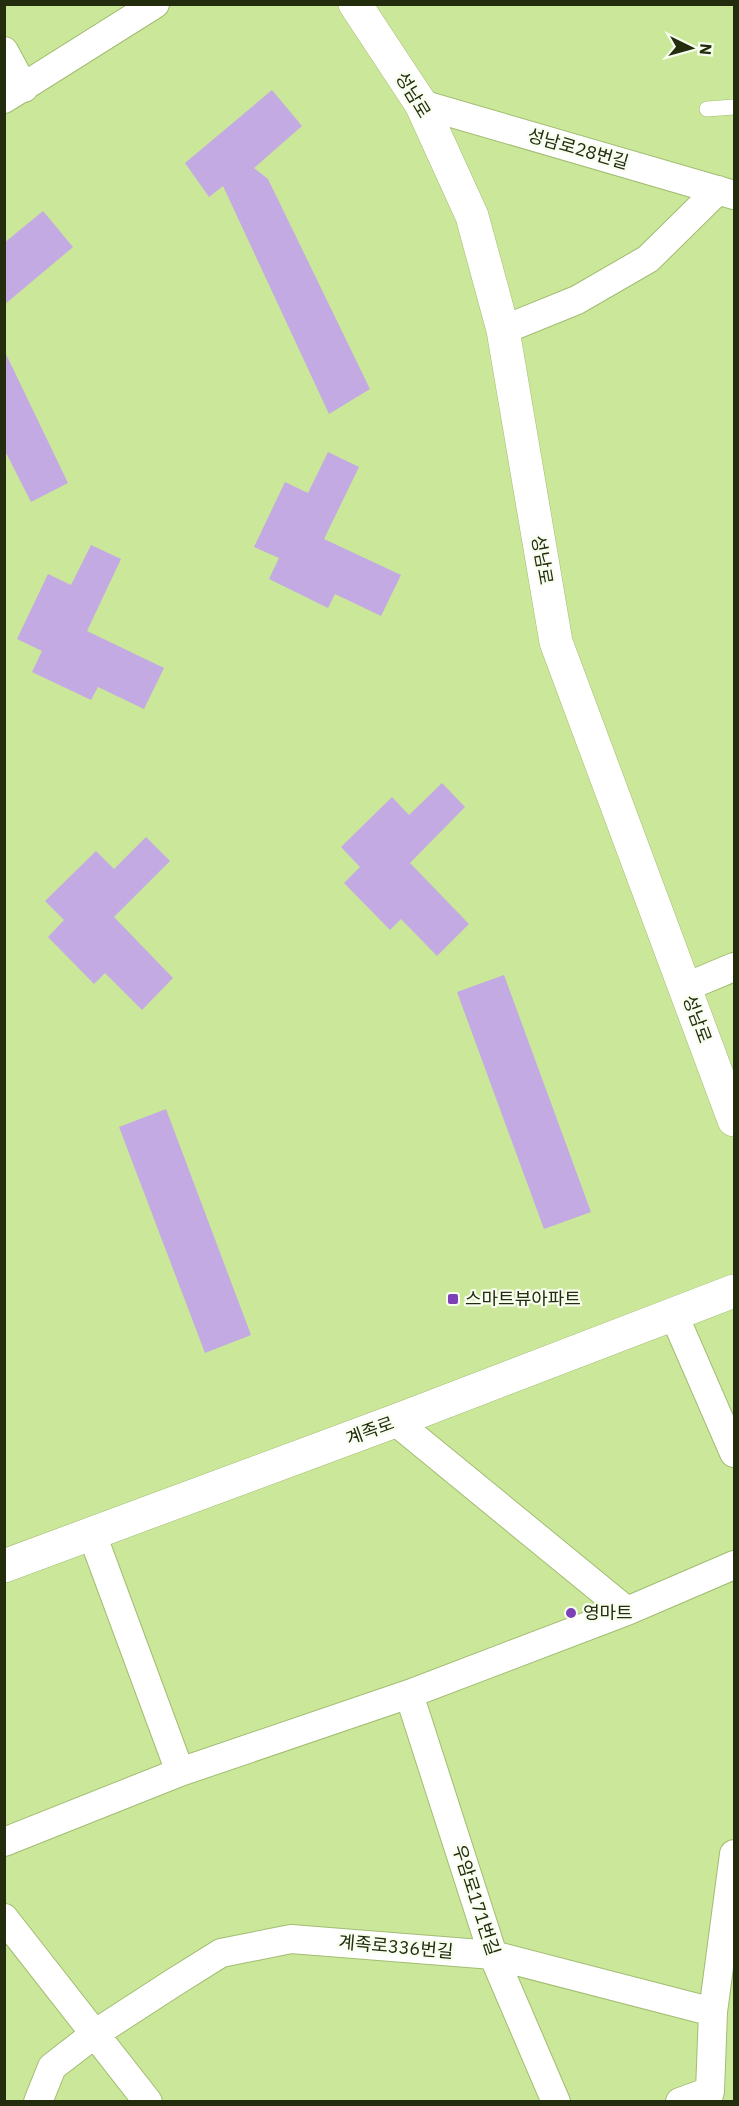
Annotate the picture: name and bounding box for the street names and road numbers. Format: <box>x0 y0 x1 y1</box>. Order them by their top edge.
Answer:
street label: 성남로 <box>391 68 436 122</box>
street label: 성남로28번길 <box>525 123 631 174</box>
street label: 성남로 <box>527 533 558 586</box>
street label: 성남로 <box>678 992 717 1046</box>
street label: 계족로 <box>343 1411 397 1450</box>
street label: 우암로171번길 <box>448 1842 505 1958</box>
street label: 계족로336번길 <box>338 1930 454 1963</box>

